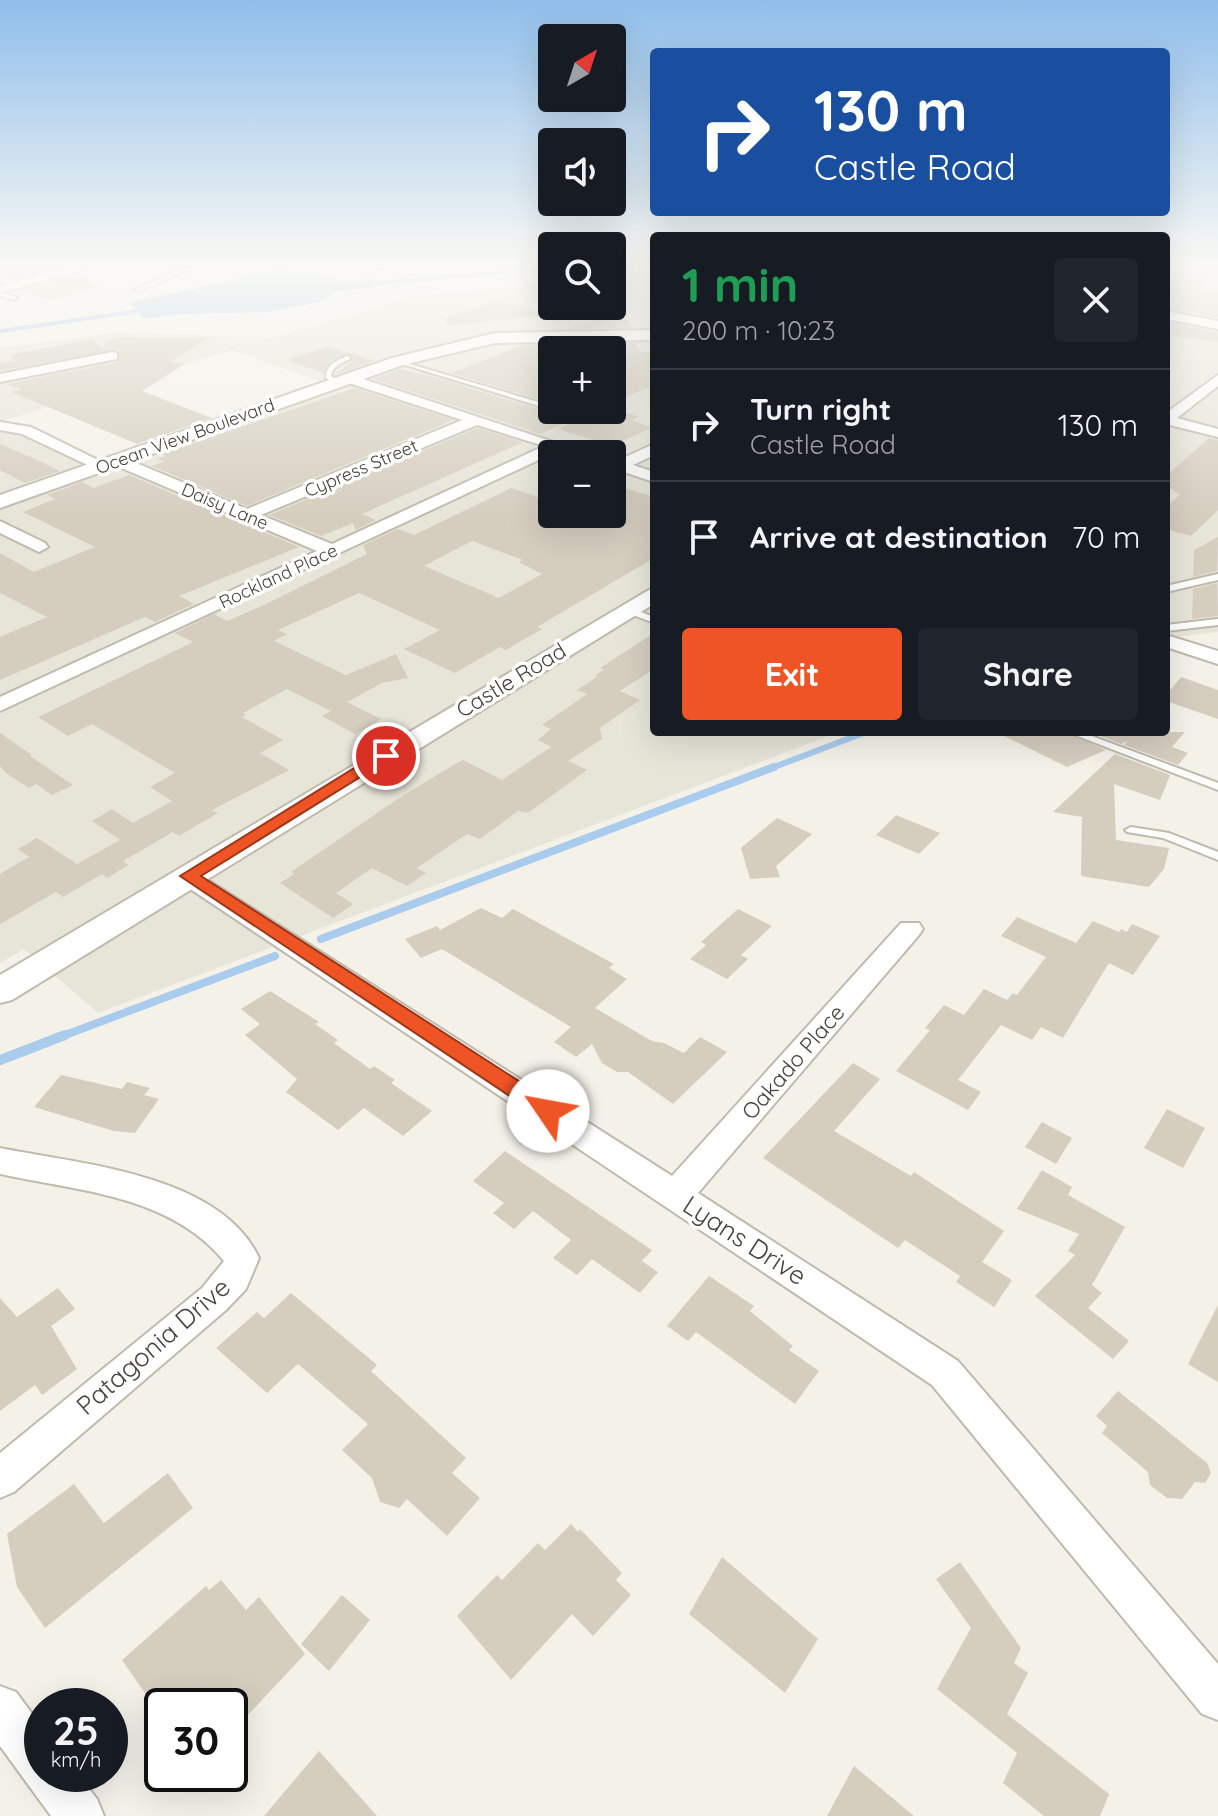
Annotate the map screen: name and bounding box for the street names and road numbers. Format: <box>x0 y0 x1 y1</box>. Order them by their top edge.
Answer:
street label: Ocean View Boulevard <box>92 393 278 479</box>
street label: Cypress Street <box>301 434 421 502</box>
street label: Daisy Lane <box>178 477 272 535</box>
street label: Rockland Place <box>215 538 341 614</box>
street label: Castle Road <box>451 636 571 724</box>
street label: Oakado Place <box>735 999 851 1125</box>
street label: Lyans Drive <box>677 1188 813 1292</box>
street label: Patagonia Drive <box>69 1270 237 1422</box>

